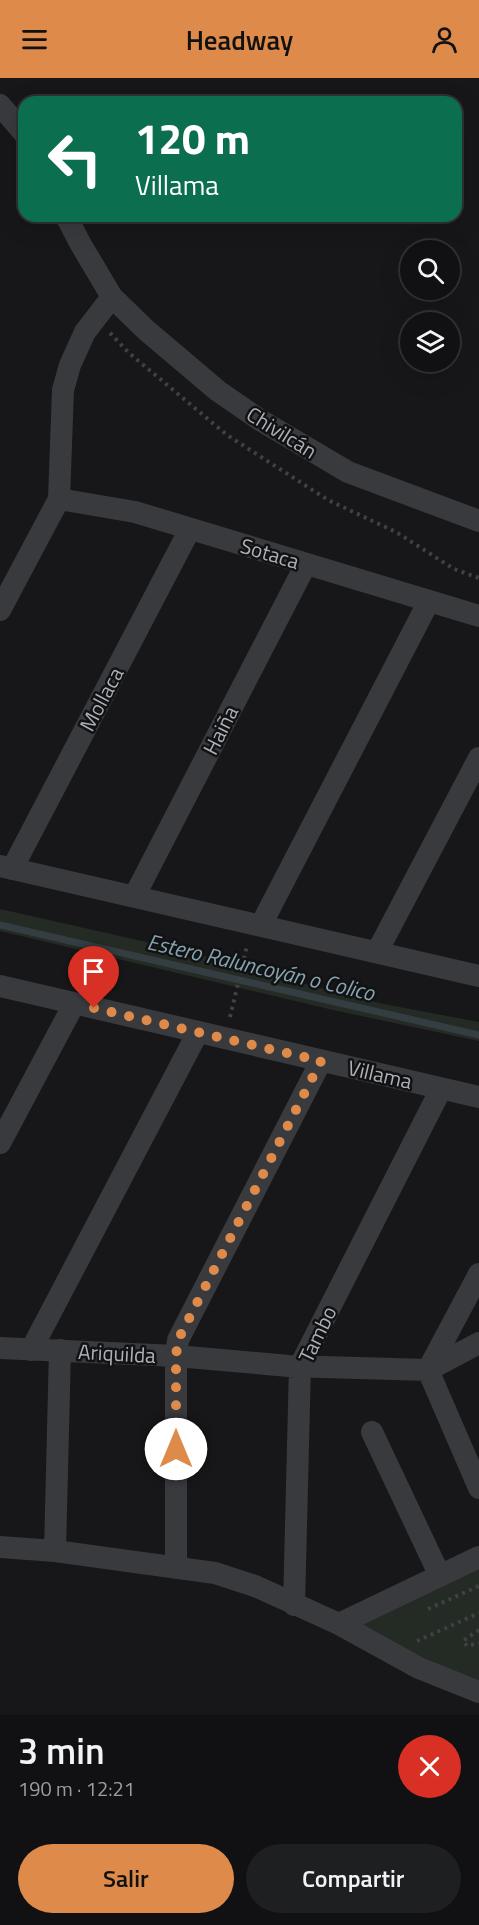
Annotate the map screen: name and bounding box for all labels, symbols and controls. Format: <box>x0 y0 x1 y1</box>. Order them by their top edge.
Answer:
text: Headway <box>186 19 293 60</box>
icon: menu <box>18 23 51 56</box>
icon: person <box>428 23 461 56</box>
text: 120 m <box>135 106 250 170</box>
icon: left <box>36 120 114 198</box>
text: Villama <box>135 164 219 205</box>
map controls <box>400 240 460 372</box>
button: search <box>400 240 460 300</box>
button: layers <box>400 312 460 372</box>
street label: Chivilcán <box>241 398 323 466</box>
street label: Sotaca <box>237 529 304 577</box>
street label: Mollaca <box>71 661 131 737</box>
street label: Haiña <box>194 700 246 760</box>
water label: Estero Raluncoyán o Colico <box>144 924 379 1010</box>
pin <box>68 946 119 1008</box>
icon: arrive <box>77 955 110 988</box>
street label: Villama <box>345 1051 416 1097</box>
street label: Tambo <box>290 1300 344 1368</box>
street label: Ariquilda <box>77 1335 157 1371</box>
position arrow <box>144 1417 208 1481</box>
text: 3 min <box>18 1723 105 1778</box>
button: close <box>398 1735 461 1798</box>
text: 190 m · 12:21 <box>18 1773 135 1804</box>
button: Salir <box>18 1844 234 1913</box>
button: Compartir <box>246 1844 461 1913</box>

